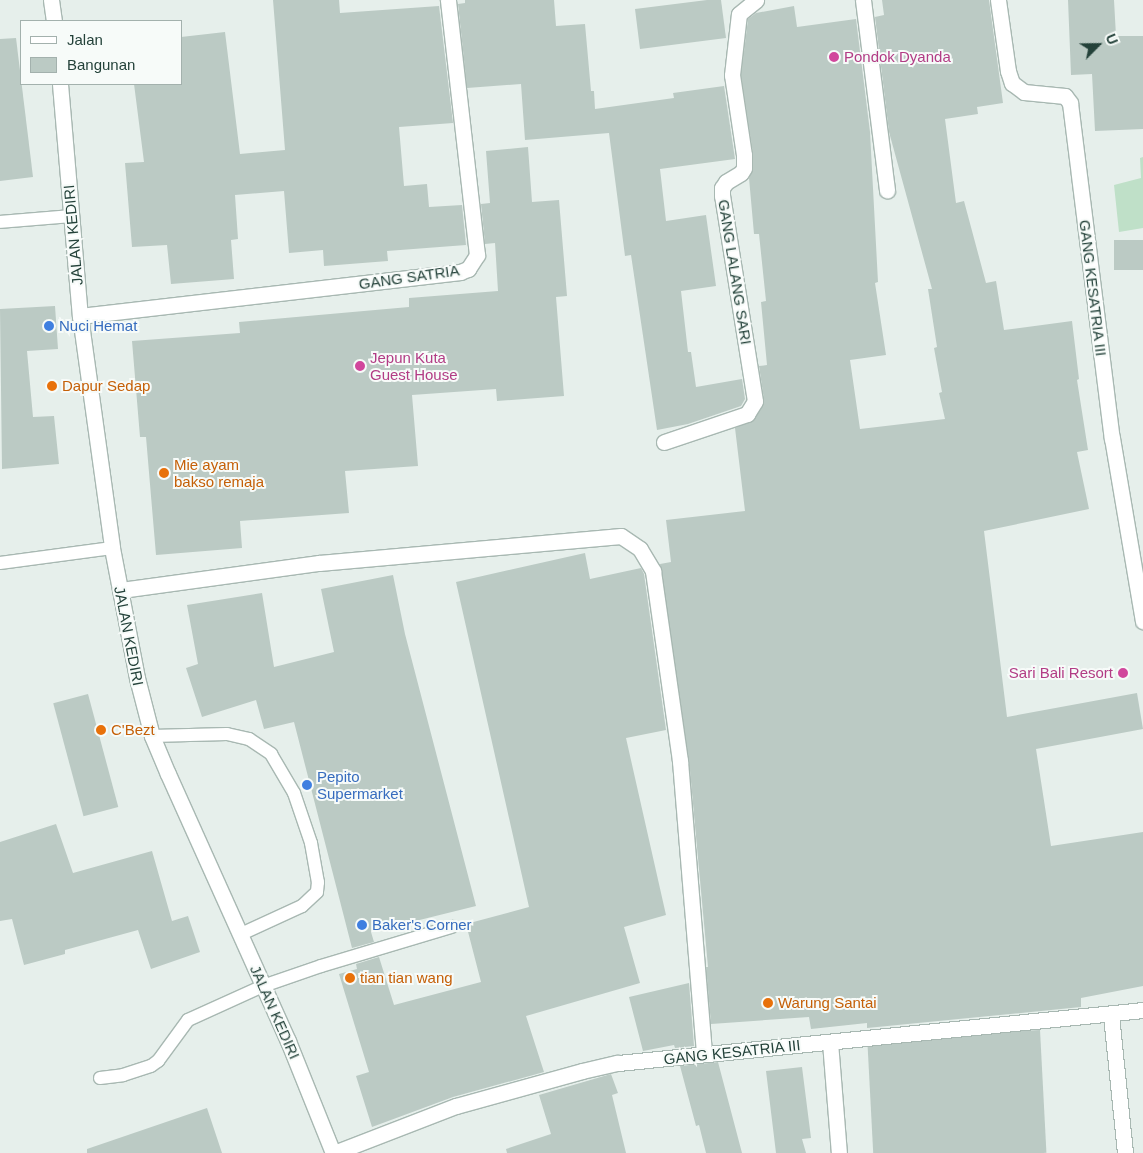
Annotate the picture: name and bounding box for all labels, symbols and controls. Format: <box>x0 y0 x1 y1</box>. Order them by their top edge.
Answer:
legend <box>20 20 182 85</box>
north arrow <box>1073 20 1123 70</box>
text: Jalan <box>67 31 103 48</box>
text: U <box>1102 31 1121 47</box>
place label: Pondok Dyanda <box>844 48 951 66</box>
marker: Pondok Dyanda <box>828 51 840 63</box>
text: Bangunan <box>67 56 135 73</box>
street label: JALAN KEDIRI <box>60 184 86 286</box>
street label: GANG LALANG SARI <box>715 198 755 346</box>
street label: GANG KESATRIA III <box>1076 218 1110 358</box>
street label: GANG SATRIA <box>358 261 460 293</box>
place label: Nuci Hemat <box>59 317 137 335</box>
marker: Nuci Hemat <box>43 320 55 332</box>
place label: Jepun Kuta Guest House <box>370 348 458 383</box>
marker: Jepun Kuta Guest House <box>354 360 366 372</box>
place label: Dapur Sedap <box>62 377 150 395</box>
marker: Dapur Sedap <box>46 380 58 392</box>
place label: Mie ayam bakso remaja <box>174 455 264 490</box>
marker: Mie ayam bakso remaja <box>158 467 170 479</box>
street label: JALAN KEDIRI <box>111 585 147 687</box>
place label: Sari Bali Resort <box>1009 664 1113 682</box>
marker: Sari Bali Resort <box>1117 667 1129 679</box>
place label: C'Bezt <box>111 721 155 739</box>
marker: C'Bezt <box>95 724 107 736</box>
place label: Pepito Supermarket <box>317 767 403 802</box>
marker: Pepito Supermarket <box>301 779 313 791</box>
place label: Baker's Corner <box>372 916 472 934</box>
marker: Baker's Corner <box>356 919 368 931</box>
street label: JALAN KEDIRI <box>246 962 304 1062</box>
place label: tian tian wang <box>360 969 453 987</box>
marker: tian tian wang <box>344 972 356 984</box>
place label: Warung Santai <box>778 994 877 1012</box>
marker: Warung Santai <box>762 997 774 1009</box>
street label: GANG KESATRIA III <box>662 1036 802 1068</box>

